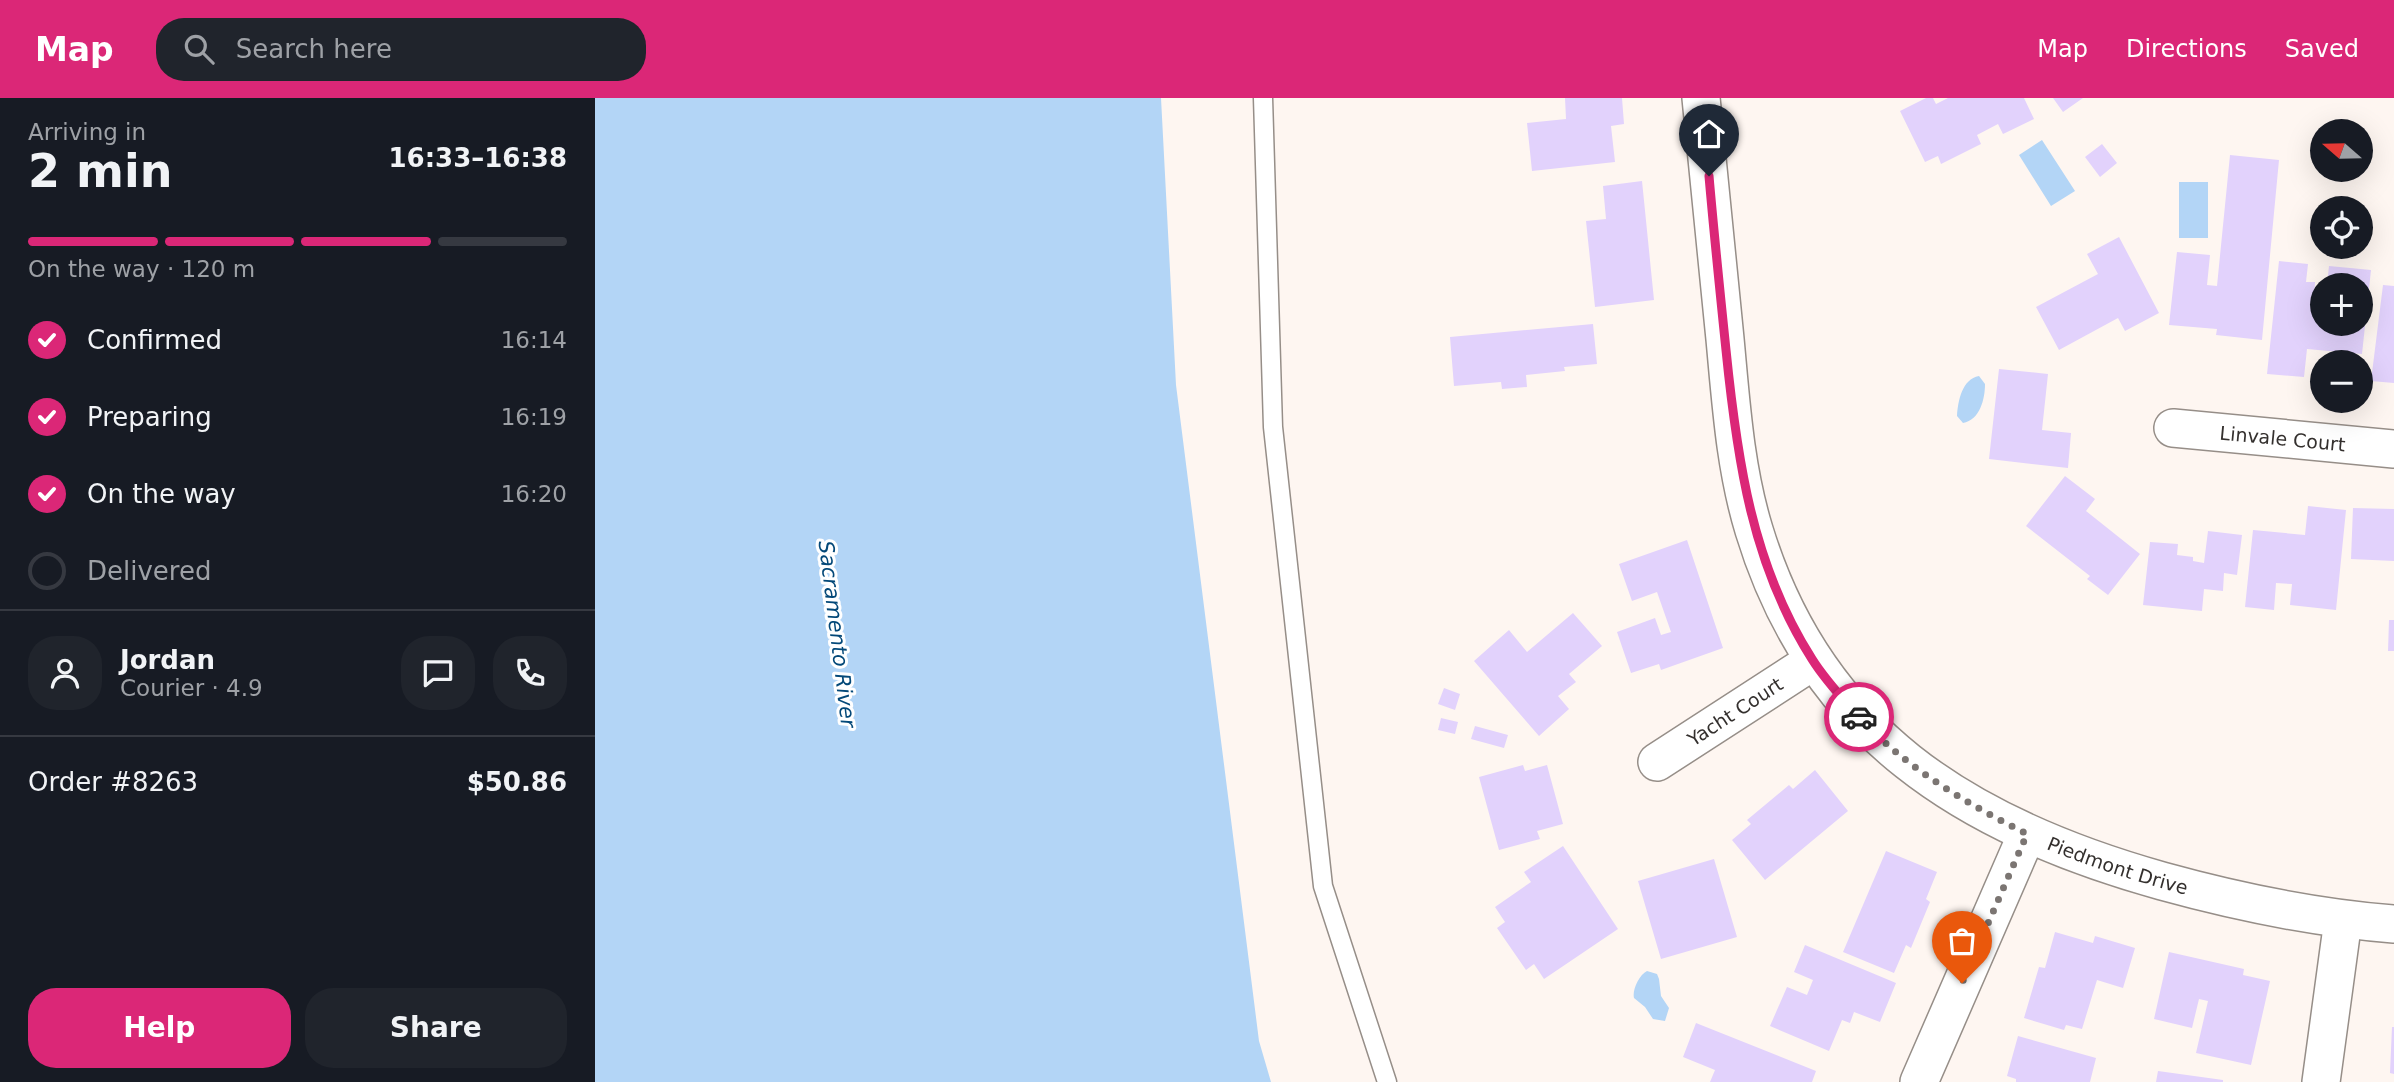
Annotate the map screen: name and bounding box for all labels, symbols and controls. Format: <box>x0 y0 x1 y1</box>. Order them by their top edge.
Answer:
search box <box>156 18 646 81</box>
text: Map <box>35 30 114 69</box>
icon: search <box>180 30 218 68</box>
text: Search here <box>236 34 392 64</box>
text: Map <box>2037 35 2088 63</box>
text: Directions <box>2126 35 2247 63</box>
text: Saved <box>2285 35 2359 63</box>
pin <box>1679 104 1739 176</box>
icon: home <box>1690 115 1728 153</box>
text: Arriving in <box>28 119 146 145</box>
north arrow <box>2310 119 2373 182</box>
map controls <box>2310 119 2373 413</box>
text: 16:33–16:38 <box>388 143 567 173</box>
text: 2 min <box>28 144 172 198</box>
button: locate <box>2310 196 2373 259</box>
text: On the way · 120 m <box>28 256 255 282</box>
button: + <box>2310 273 2373 336</box>
icon: check <box>28 321 66 359</box>
text: Confirmed <box>87 325 222 355</box>
text: 16:14 <box>501 327 567 353</box>
button: − <box>2310 350 2373 413</box>
icon: check <box>28 398 66 436</box>
text: Preparing <box>87 402 212 432</box>
text: 16:19 <box>501 404 567 430</box>
street label: Linvale Court <box>2219 421 2346 455</box>
icon: check <box>28 475 66 513</box>
text: On the way <box>87 479 236 509</box>
text: 16:20 <box>501 481 567 507</box>
water label: Sacramento River <box>814 539 861 730</box>
text: Delivered <box>87 556 211 586</box>
button: person <box>28 636 102 710</box>
button: chat <box>401 636 475 710</box>
button: phone <box>493 636 567 710</box>
text: Jordan <box>120 645 215 675</box>
street label: Yacht Court <box>1683 673 1787 751</box>
text: Courier · 4.9 <box>120 675 263 701</box>
courier <box>1824 682 1894 752</box>
icon: car <box>1840 698 1878 736</box>
text: Order #8263 <box>28 767 198 797</box>
text: $50.86 <box>467 767 567 797</box>
street label: Piedmont Drive <box>2044 832 2190 898</box>
pin <box>1932 911 1992 983</box>
icon: bag <box>1943 922 1981 960</box>
button: Help <box>28 988 291 1068</box>
button: Share <box>305 988 567 1068</box>

